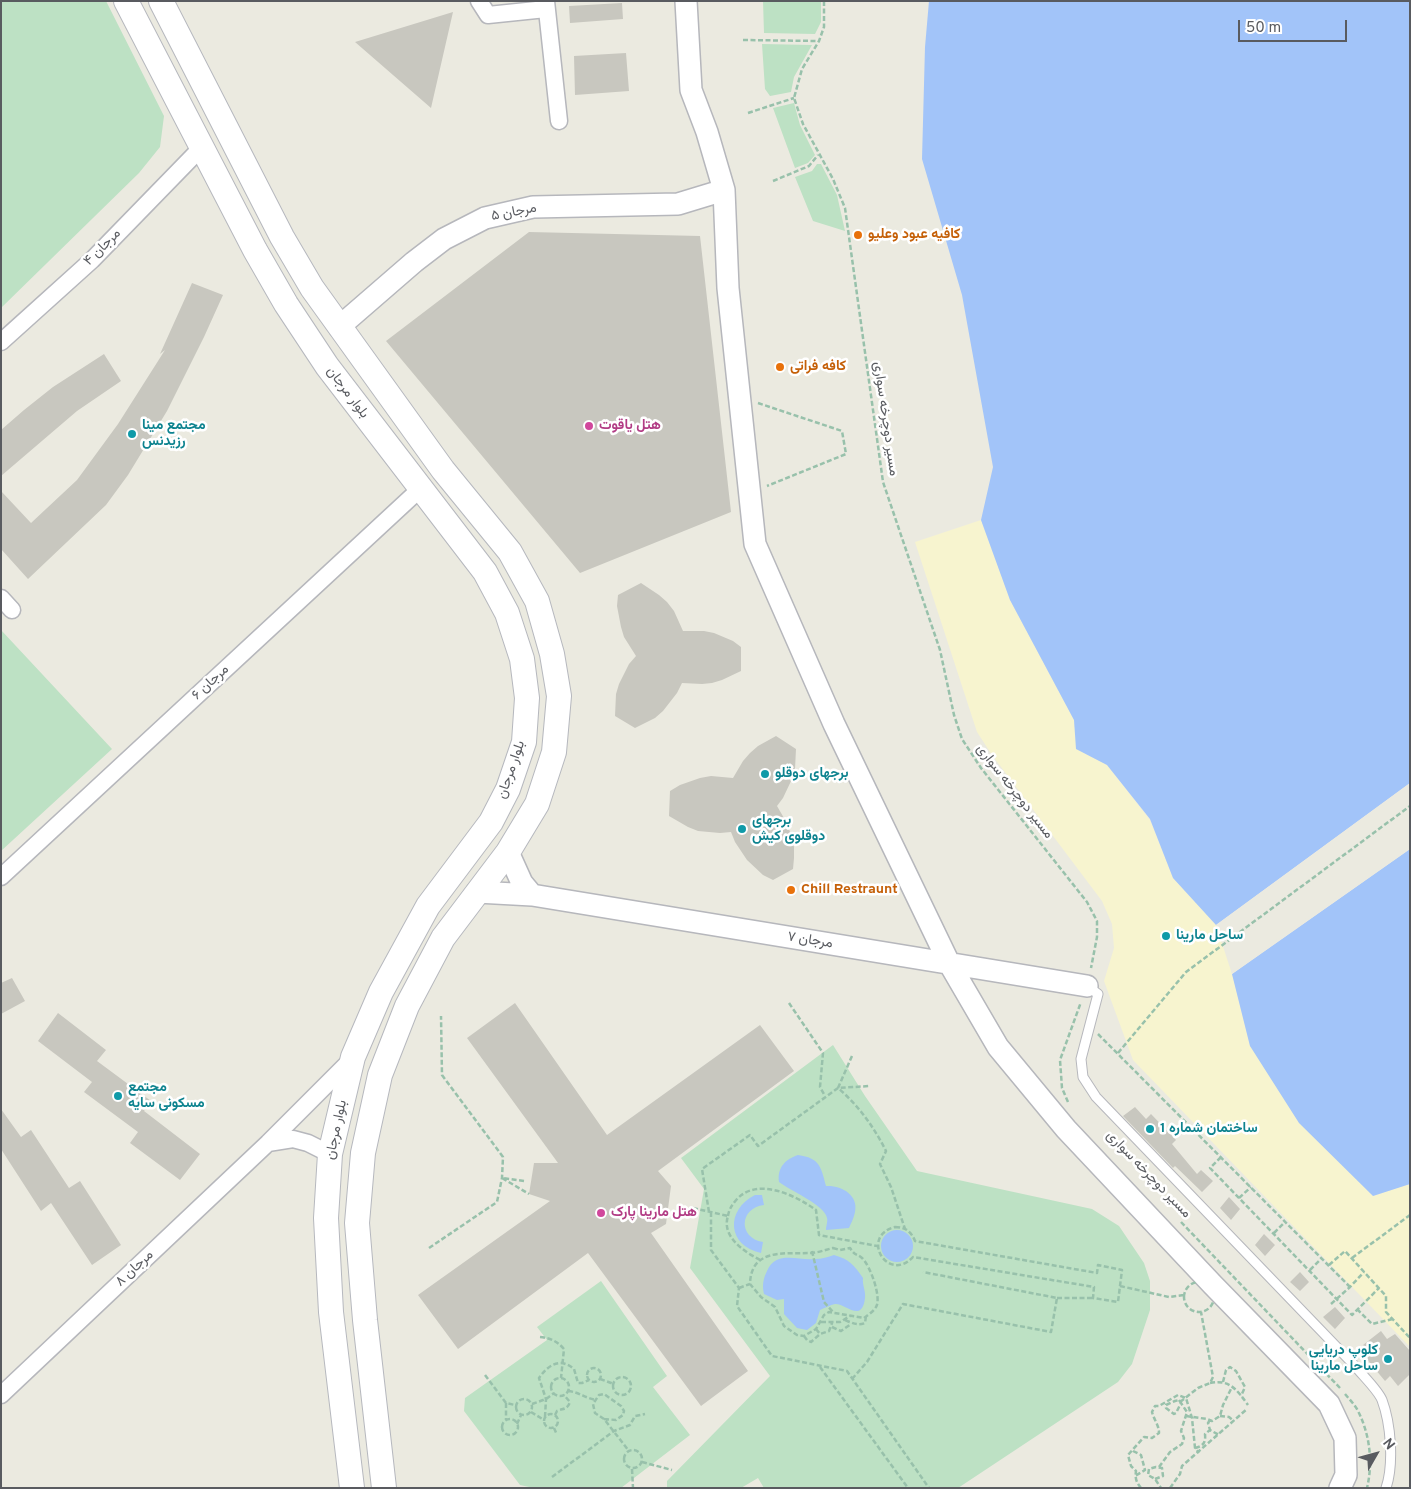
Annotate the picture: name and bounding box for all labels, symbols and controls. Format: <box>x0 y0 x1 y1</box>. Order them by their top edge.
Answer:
scale bar <box>1241 10 1350 42</box>
text: 50 m <box>1246 19 1281 38</box>
street label: مرجان ۵ <box>490 200 538 226</box>
street label: مرجان ۴ <box>81 226 125 270</box>
place label: کافیه عبود وعلیو <box>868 227 960 243</box>
marker: کافیه عبود وعلیو <box>852 229 864 241</box>
place label: کافه فراتی <box>790 359 846 375</box>
marker: کافه فراتی <box>774 361 786 373</box>
street label: مسیر دوچرخه سواری <box>869 361 901 477</box>
street label: بلوار مرجان <box>322 364 372 422</box>
place label: مجتمع مینا رزیدنس <box>142 418 205 451</box>
place label: هتل یاقوت <box>599 418 661 434</box>
marker: هتل یاقوت <box>583 420 595 432</box>
marker: مجتمع مینا رزیدنس <box>126 428 138 440</box>
street label: مرجان ۶ <box>189 662 233 704</box>
street label: بلوار مرجان <box>494 739 530 801</box>
street label: مسیر دوچرخه سواری <box>972 741 1056 843</box>
place label: برجهای دوقلو <box>775 766 848 782</box>
marker: برجهای دوقلو <box>759 768 771 780</box>
place label: برجهای دوقلوی کیش <box>752 813 825 846</box>
marker: برجهای دوقلوی کیش <box>736 823 748 835</box>
place label: Chill Restraunt <box>801 882 898 898</box>
marker: Chill Restraunt <box>785 884 797 896</box>
place label: ساحل مارینا <box>1176 928 1243 944</box>
street label: مرجان ۷ <box>786 929 834 953</box>
marker: ساحل مارینا <box>1160 930 1172 942</box>
place label: مجتمع مسکونی سایه <box>128 1080 205 1112</box>
marker: مجتمع مسکونی سایه <box>112 1090 124 1102</box>
street label: بلوار مرجان <box>323 1099 351 1161</box>
place label: ساختمان شماره 1 <box>1160 1121 1258 1137</box>
marker: ساختمان شماره 1 <box>1144 1123 1156 1135</box>
street label: مسیر دوچرخه سواری <box>1102 1128 1194 1222</box>
place label: هتل مارینا پارک <box>611 1205 697 1221</box>
marker: هتل مارینا پارک <box>595 1207 607 1219</box>
street label: مرجان ۸ <box>113 1247 157 1291</box>
place label: کلوپ دریایی ساحل مارینا <box>1309 1343 1378 1375</box>
marker: کلوپ دریایی ساحل مارینا <box>1382 1353 1394 1365</box>
north arrow <box>1351 1429 1401 1479</box>
text: N <box>1378 1435 1398 1454</box>

